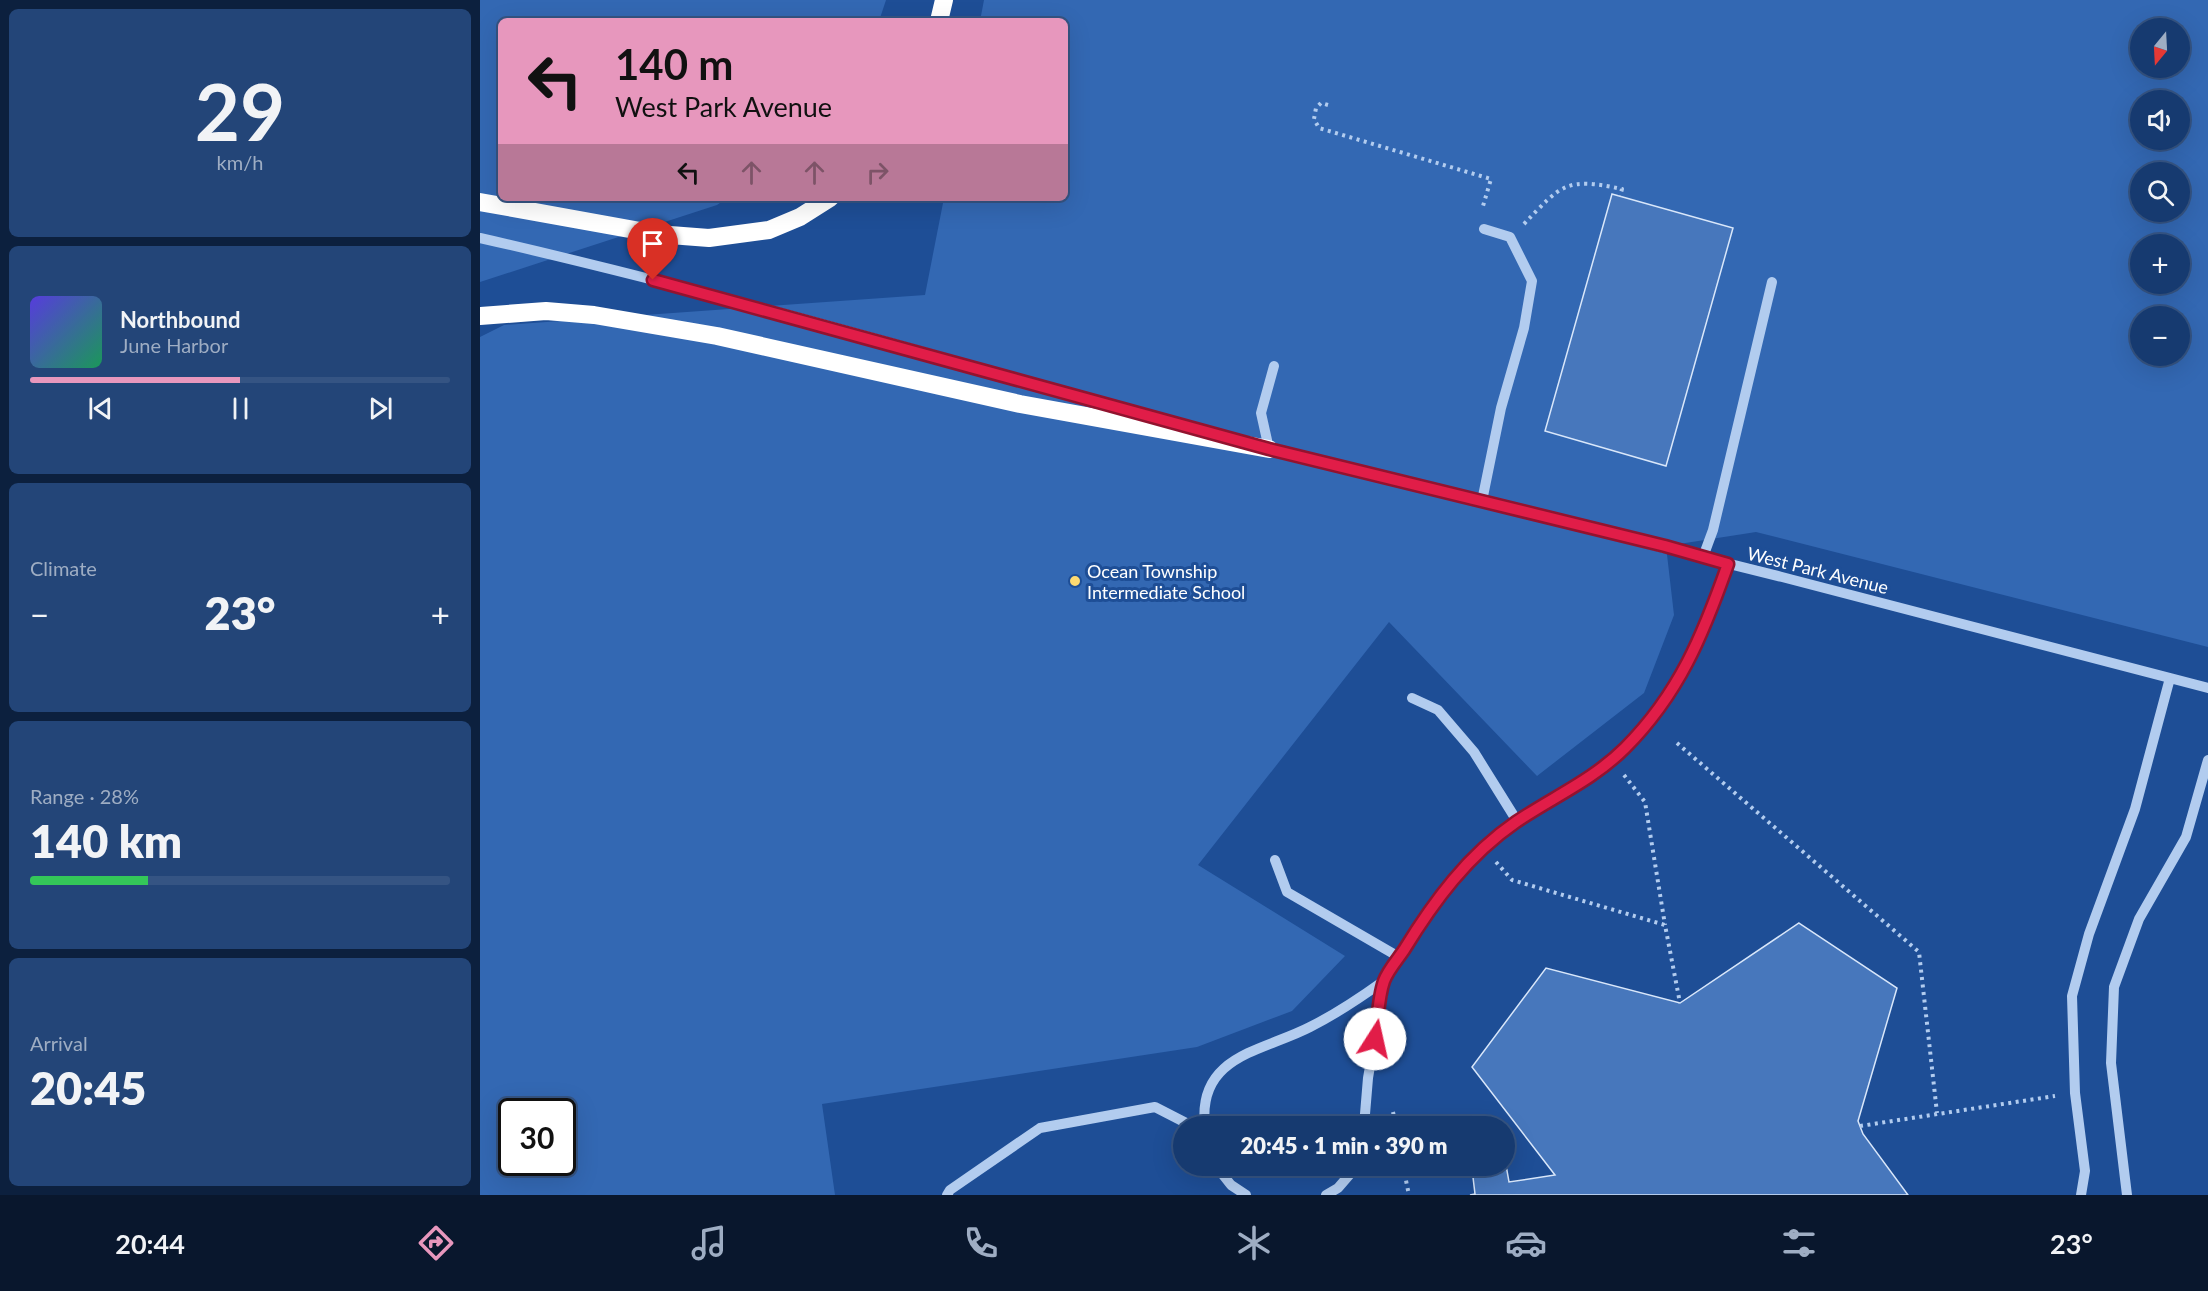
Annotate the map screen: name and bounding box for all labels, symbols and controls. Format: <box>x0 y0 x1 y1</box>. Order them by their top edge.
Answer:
north arrow <box>2130 18 2190 78</box>
map controls <box>2130 18 2190 366</box>
text: 140 m <box>615 39 733 89</box>
icon: left <box>516 42 594 120</box>
text: 29 <box>195 64 285 158</box>
text: West Park Avenue <box>615 90 832 123</box>
button: sound <box>2130 90 2190 150</box>
text: km/h <box>217 150 263 174</box>
icon: left <box>672 156 705 189</box>
icon: ahead <box>735 156 768 189</box>
icon: ahead <box>798 156 831 189</box>
icon: right <box>861 156 894 189</box>
button: search <box>2130 162 2190 222</box>
pin <box>627 218 678 280</box>
icon: arrive <box>636 227 669 260</box>
button: + <box>2130 234 2190 294</box>
text: Northbound <box>120 306 240 333</box>
button: − <box>2130 306 2190 366</box>
text: June Harbor <box>120 333 228 357</box>
icon: previous <box>84 392 117 425</box>
icon: pause <box>224 392 257 425</box>
icon: next <box>364 392 397 425</box>
street label: West Park Avenue <box>1745 542 1891 598</box>
text: Climate <box>30 556 97 580</box>
place label: Ocean Township Intermediate School <box>1087 560 1245 603</box>
marker: Ocean Township Intermediate School <box>1068 574 1082 588</box>
text: 23° <box>205 586 275 640</box>
text: − <box>30 594 49 634</box>
text: + <box>431 594 450 634</box>
text: Range · 28% <box>30 784 139 808</box>
text: 140 km <box>30 814 182 868</box>
position arrow <box>1343 1007 1407 1071</box>
text: Arrival <box>30 1031 88 1055</box>
text: 20:45 <box>30 1061 146 1115</box>
speed limit sign: 30 <box>498 1098 576 1176</box>
text: 20:45 · 1 min · 390 m <box>1241 1132 1447 1159</box>
icon: directions <box>415 1222 457 1264</box>
icon: music <box>688 1222 730 1264</box>
icon: phone <box>960 1222 1002 1264</box>
icon: climate <box>1233 1222 1275 1264</box>
icon: car <box>1505 1222 1547 1264</box>
icon: filters <box>1778 1222 1820 1264</box>
text: 20:44 <box>115 1227 185 1260</box>
text: 23° <box>2050 1227 2093 1260</box>

